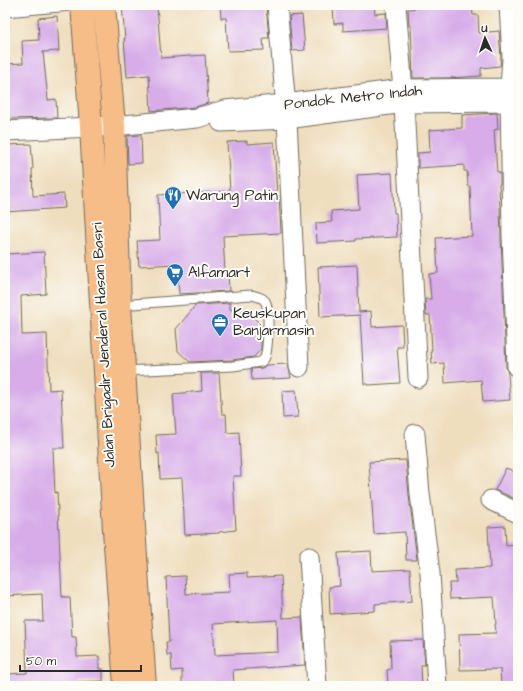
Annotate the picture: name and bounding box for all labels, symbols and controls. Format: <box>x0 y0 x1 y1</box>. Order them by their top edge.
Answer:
north arrow <box>465 18 505 58</box>
text: U <box>480 21 488 36</box>
street label: Pondok Metro Indah <box>283 80 424 115</box>
restaurant icon: Warung Patin <box>163 185 183 210</box>
place label: Warung Patin <box>186 185 278 207</box>
street label: Jalan Brigadir Jenderal Hasan Basri <box>87 221 121 468</box>
supermarket icon: Alfamart <box>165 262 185 287</box>
place label: Alfamart <box>188 262 250 283</box>
place label: Keuskupan Banjarmasin <box>233 303 314 341</box>
office icon: Keuskupan Banjarmasin <box>210 312 230 337</box>
scale bar <box>20 647 141 673</box>
text: 50 m <box>26 653 57 670</box>

